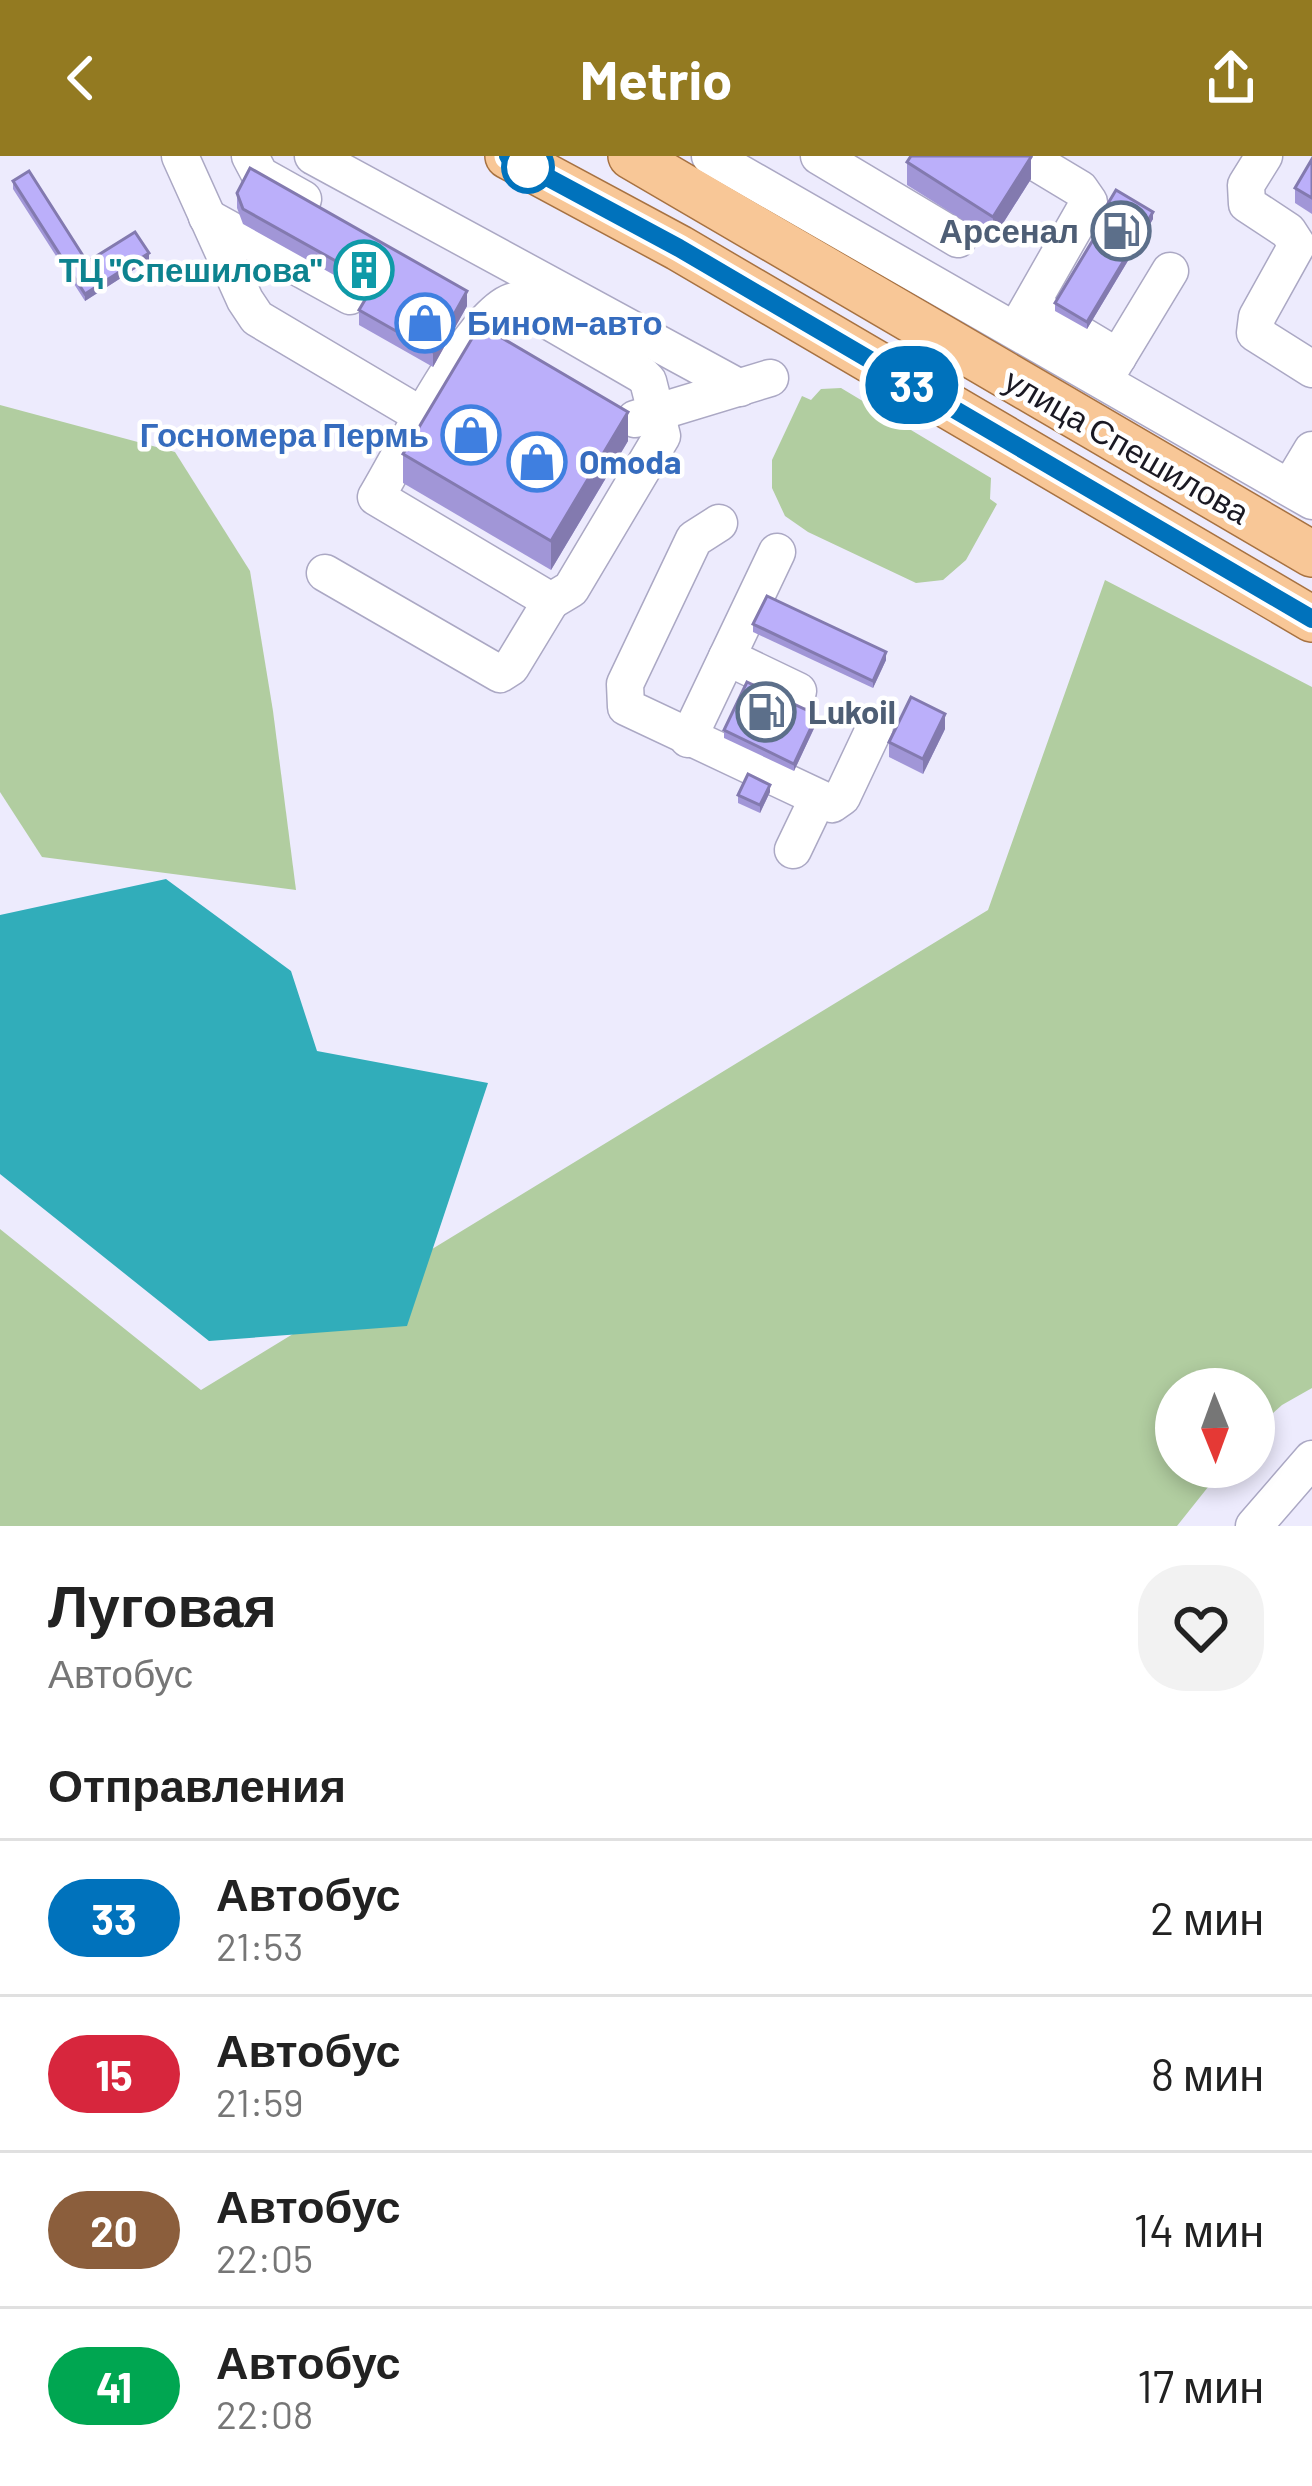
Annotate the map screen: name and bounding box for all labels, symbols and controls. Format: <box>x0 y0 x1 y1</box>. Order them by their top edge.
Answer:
icon: back <box>48 45 114 111</box>
icon: share <box>1198 45 1264 111</box>
text: Metrio <box>580 46 732 111</box>
unlabelled marker <box>503 142 553 192</box>
fuel station icon: Арсенал <box>1090 200 1152 262</box>
place label: Арсенал <box>939 210 1079 250</box>
building icon: ТЦ "Спешилова" <box>333 239 395 301</box>
place label: ТЦ "Спешилова" <box>59 249 322 289</box>
shop icon: Бином-авто <box>394 292 456 354</box>
place label: Бином-авто <box>467 302 663 342</box>
line badge: 33 <box>858 346 966 424</box>
street label: улица Спешилова <box>998 359 1257 532</box>
text: 33 <box>889 360 935 410</box>
shop icon: Госномера Пермь <box>440 404 502 466</box>
place label: Госномера Пермь <box>140 414 429 454</box>
shop icon: Omoda <box>506 431 568 493</box>
place label: Omoda <box>579 441 681 481</box>
fuel station icon: Lukoil <box>735 681 797 743</box>
place label: Lukoil <box>808 691 896 731</box>
north arrow <box>1155 1368 1275 1488</box>
map controls <box>1155 1368 1275 1488</box>
button: heart <box>1138 1565 1264 1691</box>
text: Луговая <box>48 1570 277 1638</box>
text: Автобус <box>48 1649 193 1696</box>
text: Отправления <box>48 1757 346 1811</box>
text: Автобус <box>216 1866 401 1920</box>
text: 2 мин <box>1150 1890 1264 1944</box>
text: 33 <box>91 1893 137 1943</box>
text: 21:53 <box>216 1922 303 1969</box>
text: Автобус <box>216 2022 401 2076</box>
text: 8 мин <box>1151 2046 1264 2100</box>
text: 15 <box>95 2049 133 2099</box>
text: 21:59 <box>216 2078 304 2125</box>
text: Автобус <box>216 2178 401 2232</box>
text: 14 мин <box>1134 2202 1264 2256</box>
text: 20 <box>90 2205 138 2255</box>
text: 22:05 <box>216 2234 313 2281</box>
text: Автобус <box>216 2334 401 2388</box>
text: 17 мин <box>1137 2358 1264 2412</box>
text: 41 <box>96 2361 132 2411</box>
text: 22:08 <box>216 2390 313 2437</box>

